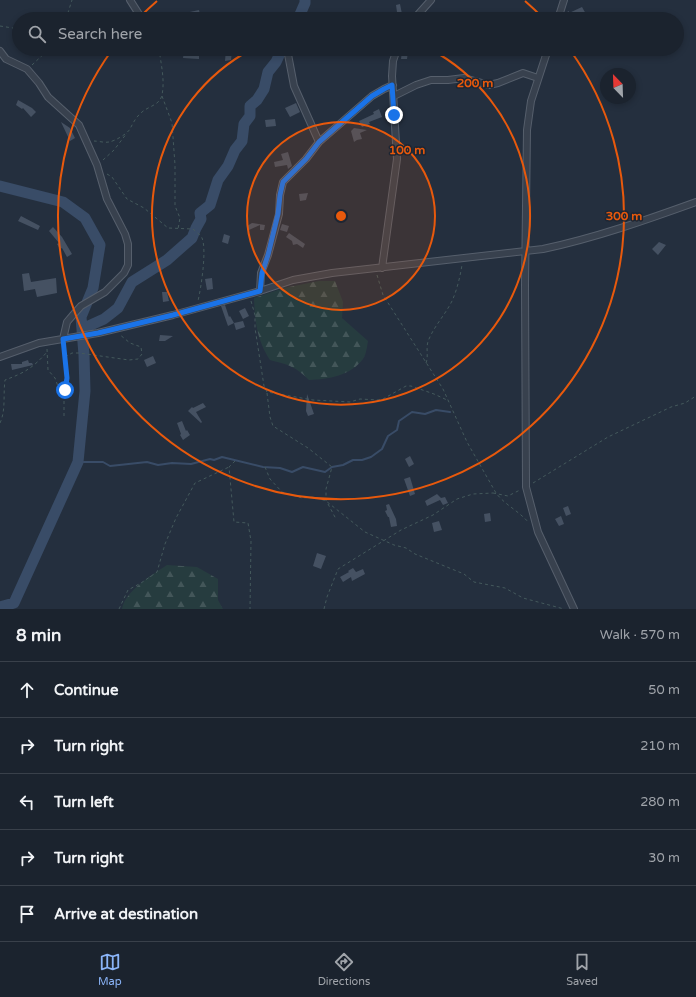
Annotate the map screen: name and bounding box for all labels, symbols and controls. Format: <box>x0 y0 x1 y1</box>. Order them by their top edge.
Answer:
search box <box>12 12 684 56</box>
icon: search <box>26 23 48 45</box>
text: Search here <box>58 25 142 43</box>
north arrow <box>600 68 636 104</box>
text: 200 m <box>457 76 493 90</box>
route end <box>385 106 403 124</box>
text: 100 m <box>389 143 425 157</box>
centre of rings <box>334 209 348 223</box>
text: 300 m <box>606 209 642 223</box>
route start <box>56 381 74 399</box>
text: 8 min <box>16 625 61 646</box>
text: Walk · 570 m <box>600 627 680 643</box>
icon: ahead <box>16 679 38 701</box>
text: Continue <box>54 681 118 699</box>
text: 50 m <box>648 682 680 698</box>
icon: right <box>16 735 38 757</box>
text: Turn right <box>54 737 124 755</box>
text: 210 m <box>640 738 680 754</box>
icon: left <box>16 791 38 813</box>
text: Turn left <box>54 793 114 811</box>
text: 280 m <box>640 794 680 810</box>
icon: right <box>16 847 38 869</box>
text: Turn right <box>54 849 124 867</box>
text: 30 m <box>648 850 680 866</box>
icon: arrive <box>16 903 38 925</box>
text: Arrive at destination <box>54 905 198 923</box>
tab: Map <box>98 951 122 988</box>
tab: Directions <box>318 951 370 988</box>
tab: Saved <box>566 951 598 988</box>

